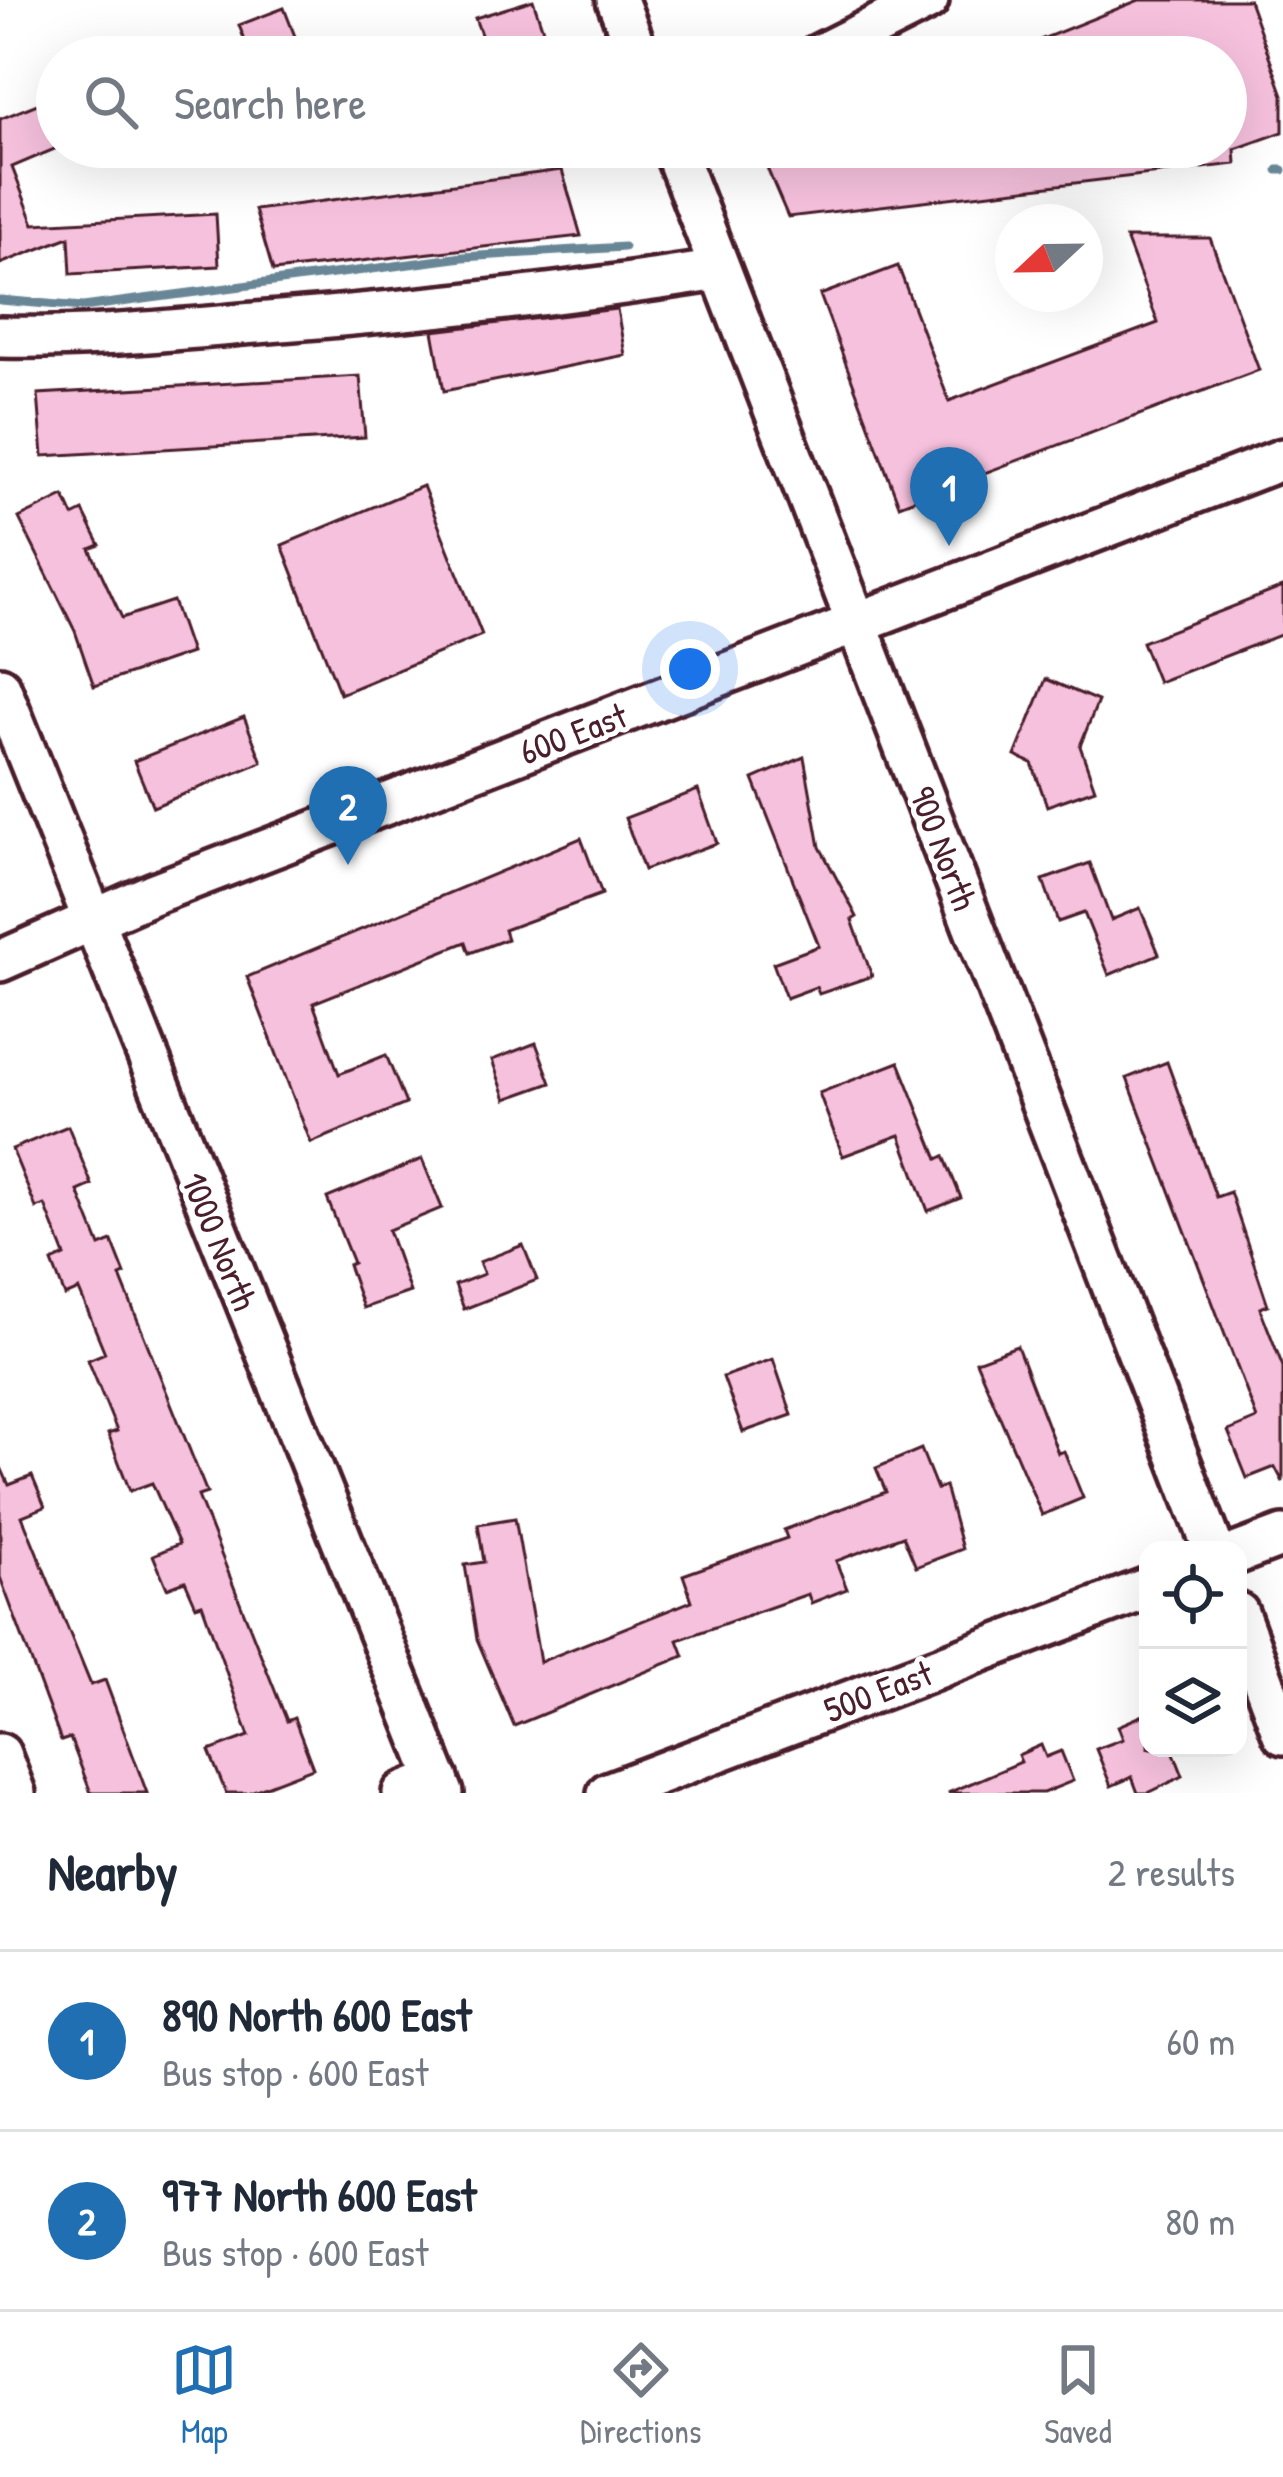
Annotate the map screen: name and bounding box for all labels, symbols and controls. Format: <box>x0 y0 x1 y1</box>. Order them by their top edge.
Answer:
search box <box>36 36 1247 168</box>
icon: search <box>78 69 144 135</box>
text: Search here <box>174 72 366 133</box>
north arrow <box>995 204 1103 312</box>
pin: 1 <box>910 447 988 546</box>
your location <box>660 639 720 699</box>
street label: 600 East <box>512 690 634 775</box>
pin: 2 <box>309 766 387 865</box>
street label: 900 North <box>899 779 990 917</box>
street label: 1000 North <box>171 1165 270 1317</box>
map controls <box>1139 1541 1247 1757</box>
button: locate <box>1139 1541 1247 1649</box>
street label: 500 East <box>817 1647 939 1733</box>
button: layers <box>1139 1649 1247 1757</box>
text: Nearby <box>48 1837 178 1906</box>
text: 2 results <box>1108 1845 1235 1898</box>
text: 890 North 600 East <box>162 1984 472 2045</box>
text: 1 <box>80 2014 94 2067</box>
text: 60 m <box>1166 2014 1235 2067</box>
text: Bus stop · 600 East <box>162 2045 428 2098</box>
text: 977 North 600 East <box>162 2164 477 2225</box>
text: 2 <box>78 2194 96 2247</box>
text: 80 m <box>1165 2194 1235 2247</box>
text: Bus stop · 600 East <box>162 2225 428 2278</box>
tab: Map <box>171 2337 237 2453</box>
tab: Directions <box>580 2337 702 2453</box>
tab: Saved <box>1044 2337 1112 2453</box>

